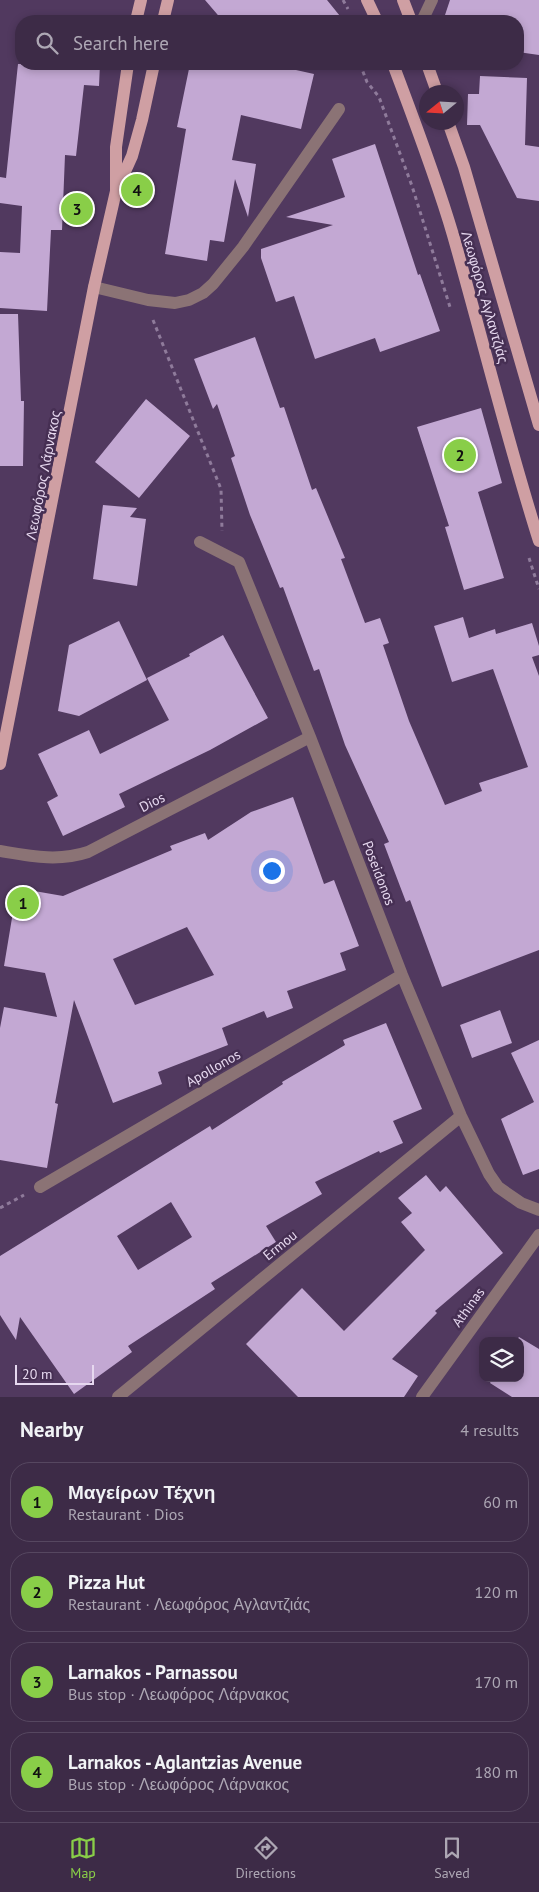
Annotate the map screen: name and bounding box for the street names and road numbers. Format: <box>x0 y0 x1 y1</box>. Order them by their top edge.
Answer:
street label: Λεωφόρος Αγλαντζιάς <box>457 229 513 365</box>
street label: Λεωφόρος Λάρνακος <box>22 409 64 541</box>
street label: Dios <box>136 788 168 816</box>
street label: Poseidonos <box>358 838 400 908</box>
street label: Apollonos <box>183 1045 244 1091</box>
street label: Ermou <box>259 1226 301 1264</box>
street label: Athinas <box>448 1284 488 1330</box>

